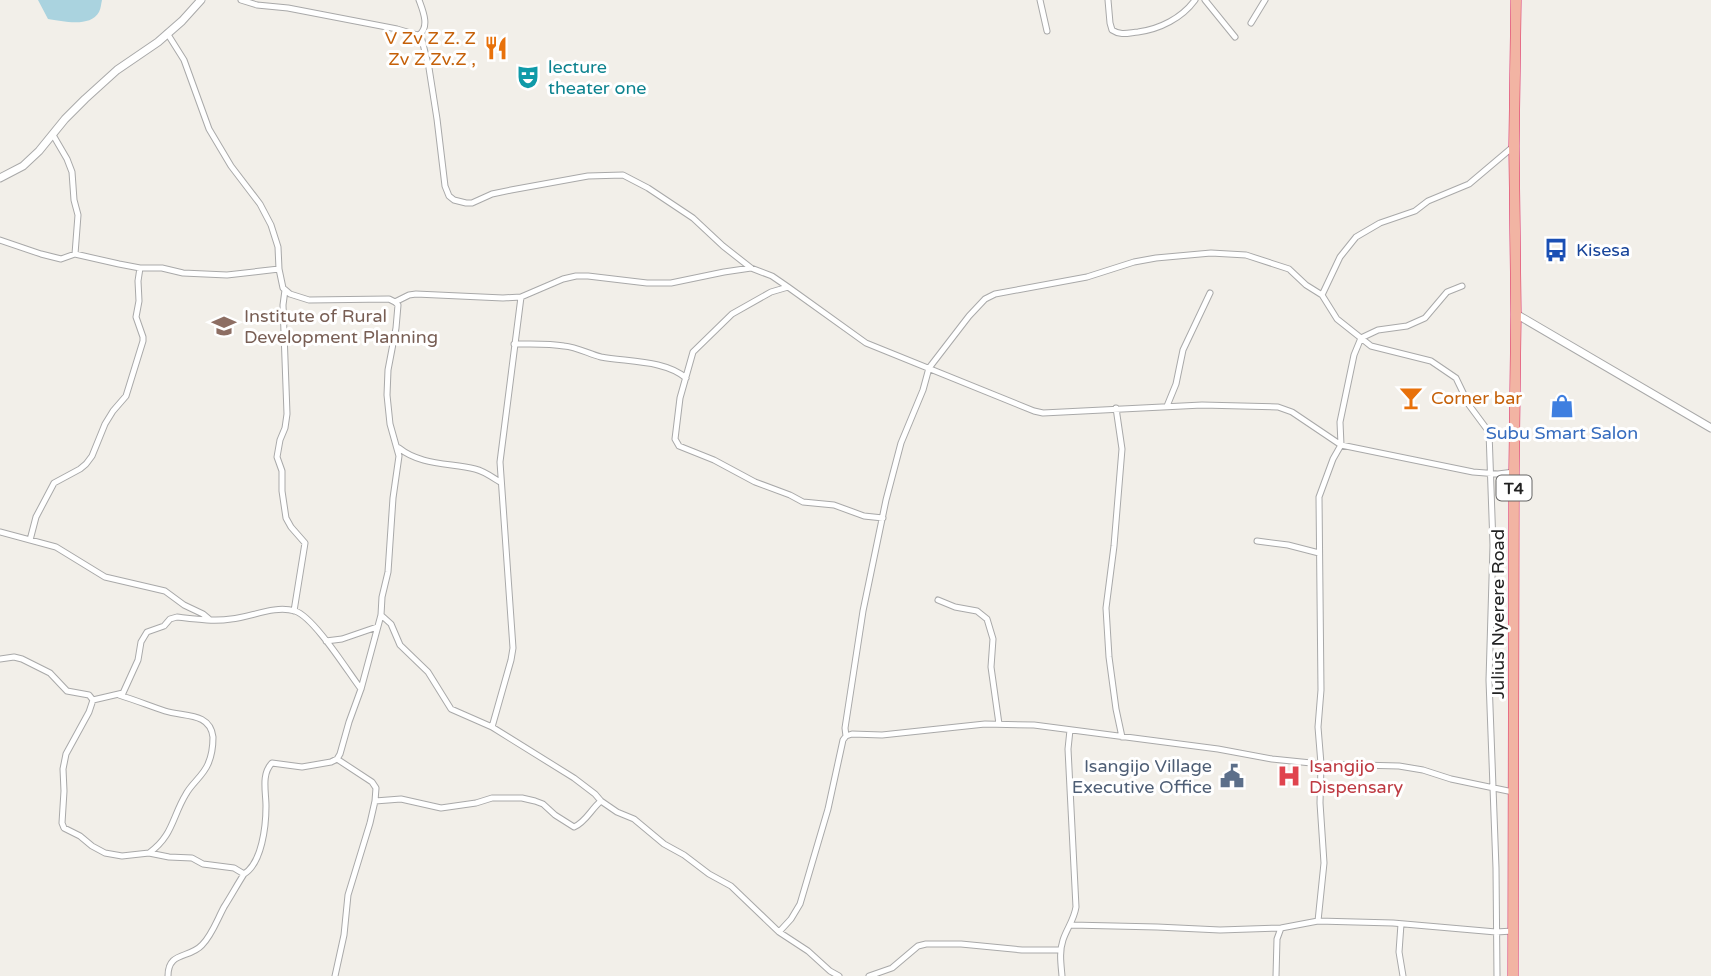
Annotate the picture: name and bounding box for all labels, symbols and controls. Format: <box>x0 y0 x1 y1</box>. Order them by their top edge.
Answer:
place label: V Zv Z Z. Z Zv Z Zv.Z , <box>385 27 476 70</box>
restaurant icon: V Zv Z Z. Z Zv Z Zv.Z , <box>482 34 510 62</box>
place label: lecture theater one <box>548 56 647 99</box>
theatre icon: lecture theater one <box>514 63 542 91</box>
bus stop icon: Kisesa <box>1542 236 1570 264</box>
place label: Kisesa <box>1576 239 1630 261</box>
place label: Institute of Rural Development Planning <box>244 305 438 348</box>
school or university icon: Institute of Rural Development Planning <box>210 312 238 340</box>
bar icon: Corner bar <box>1397 384 1425 412</box>
place label: Corner bar <box>1431 387 1522 409</box>
shop icon: Subu Smart Salon <box>1548 392 1576 420</box>
place label: Subu Smart Salon <box>1486 422 1638 444</box>
road number: T4 <box>1496 475 1532 500</box>
street label: Julius Nyerere Road <box>1487 529 1509 699</box>
place label: Isangijo Village Executive Office <box>1072 755 1212 798</box>
place label: Isangijo Dispensary <box>1309 755 1404 798</box>
public building icon: Isangijo Village Executive Office <box>1218 762 1246 790</box>
hospital icon: Isangijo Dispensary <box>1275 762 1303 790</box>

